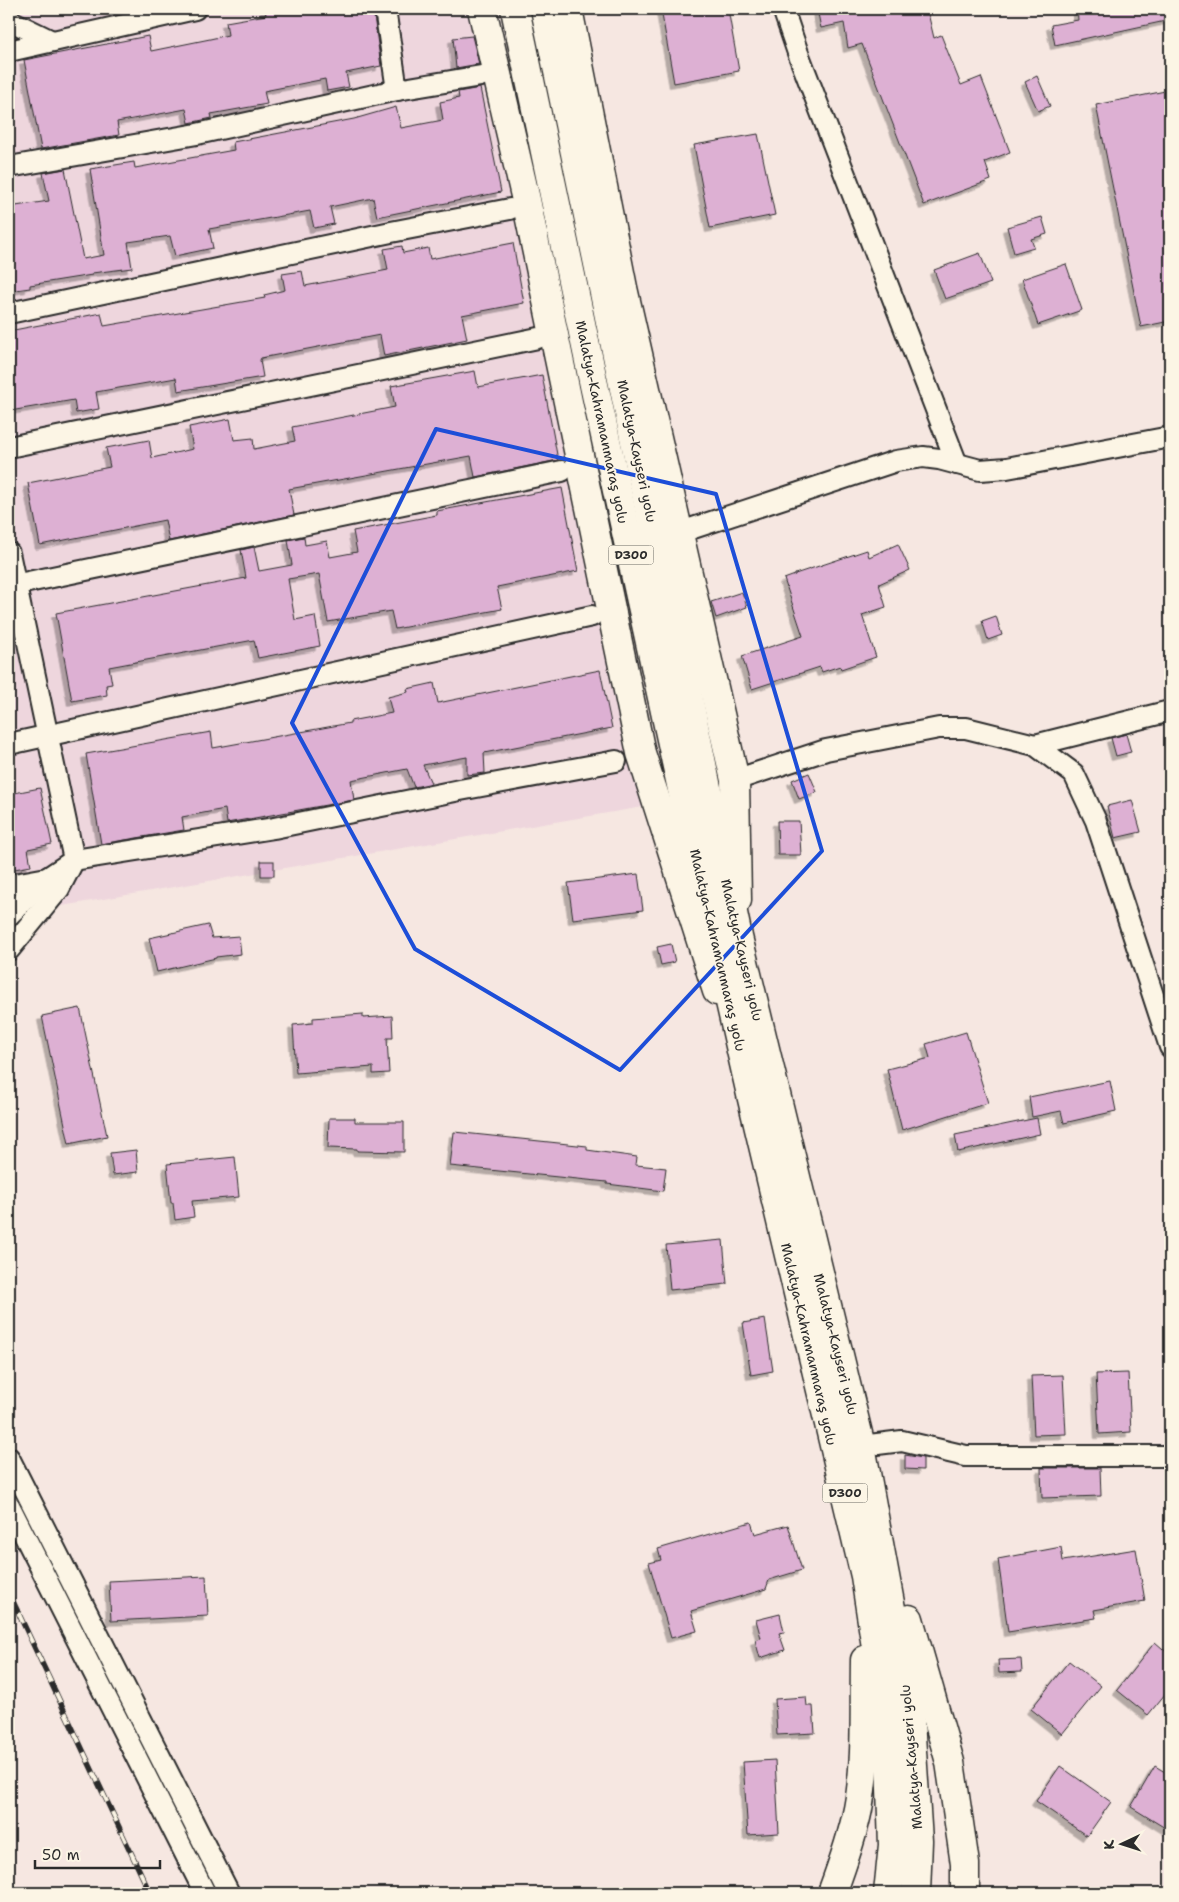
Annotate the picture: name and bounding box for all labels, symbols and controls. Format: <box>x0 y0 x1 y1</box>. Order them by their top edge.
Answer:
street label: Malatya-Kahramanmaraş yolu <box>572 319 632 525</box>
street label: Malatya-Kayseri yolu <box>613 378 661 524</box>
road number: D300 <box>608 546 654 564</box>
street label: Malatya-Kahramanmaraş yolu <box>686 847 750 1053</box>
street label: Malatya-Kayseri yolu <box>717 877 767 1023</box>
street label: Malatya-Kahramanmaraş yolu <box>777 1241 841 1447</box>
street label: Malatya-Kayseri yolu <box>810 1271 862 1417</box>
road number: D300 <box>822 1484 868 1502</box>
street label: Malatya-Kayseri yolu <box>896 1684 926 1830</box>
north arrow <box>1096 1820 1146 1870</box>
scale bar <box>35 1837 160 1869</box>
text: K <box>1100 1839 1118 1850</box>
text: 50 m <box>42 1845 80 1865</box>

